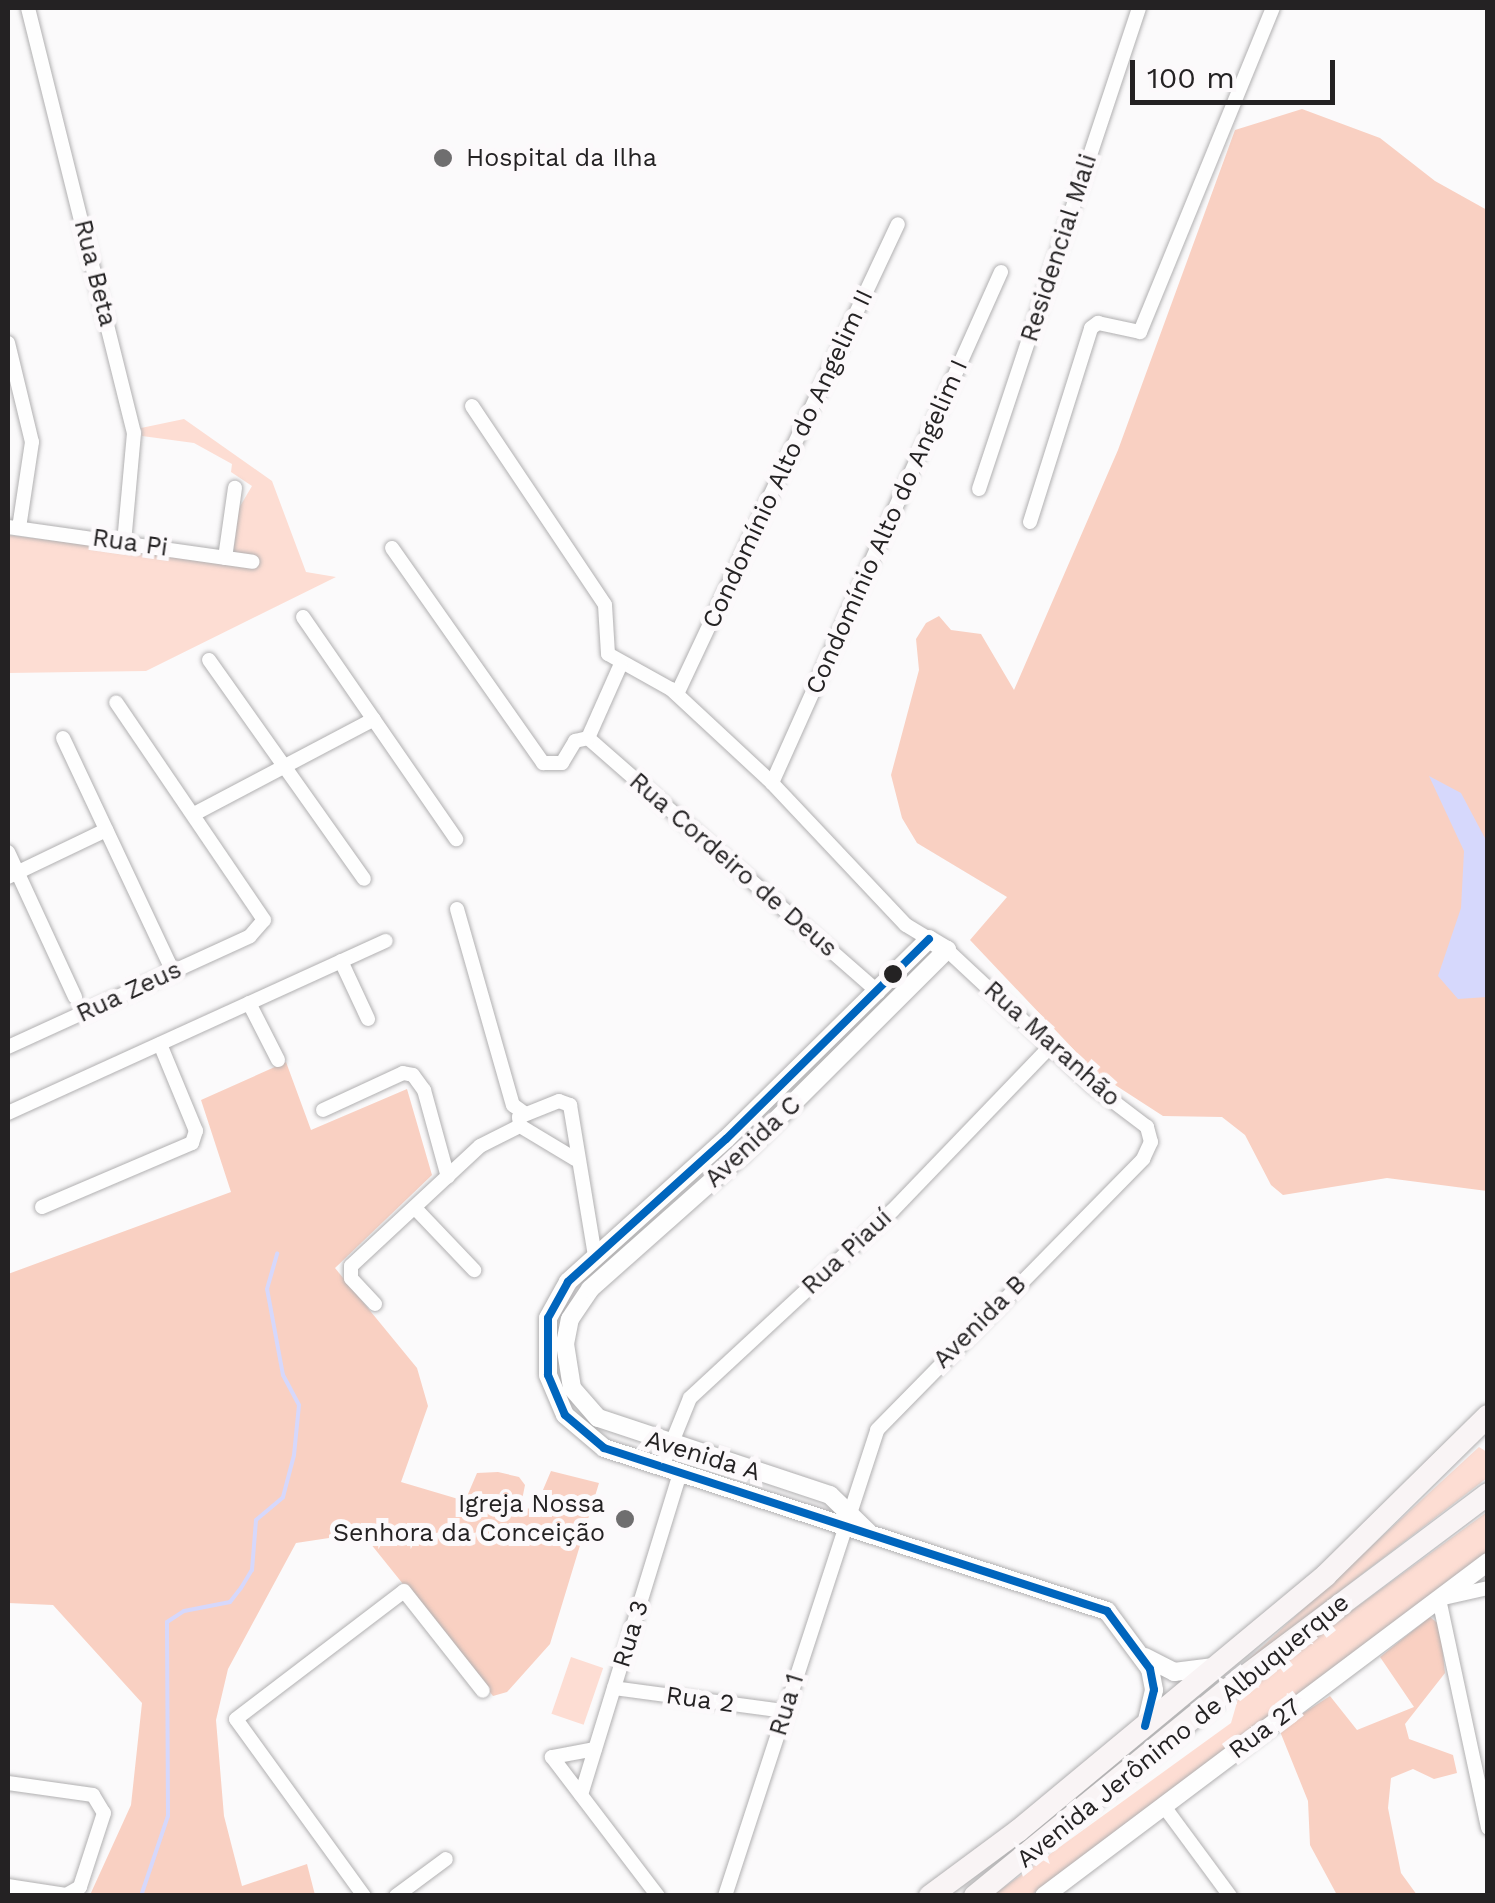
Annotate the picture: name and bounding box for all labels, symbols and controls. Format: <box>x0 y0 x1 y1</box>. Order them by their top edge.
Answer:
scale bar <box>1135 40 1340 102</box>
text: 100 m <box>1147 60 1235 95</box>
place label: Hospital da Ilha <box>466 143 658 173</box>
marker: Hospital da Ilha <box>430 145 456 171</box>
street label: Residencial Mali <box>1014 150 1104 346</box>
street label: Rua Beta <box>67 216 123 330</box>
street label: Condomínio Alto do Angelim II <box>696 284 880 634</box>
street label: Condomínio Alto do Angelim I <box>799 354 975 700</box>
street label: Rua Pi <box>90 523 170 563</box>
street label: Rua Cordeiro de Deus <box>623 766 843 964</box>
street label: Rua Zeus <box>72 955 186 1029</box>
unlabelled marker <box>883 964 903 984</box>
street label: Rua Maranhão <box>977 975 1127 1113</box>
street label: Avenida C <box>699 1090 807 1194</box>
street label: Rua Piauí <box>796 1203 898 1301</box>
street label: Avenida B <box>927 1269 1033 1375</box>
street label: Avenida A <box>641 1424 765 1488</box>
place label: Igreja Nossa Senhora da Conceição <box>332 1490 605 1549</box>
marker: Igreja Nossa Senhora da Conceição <box>614 1508 636 1530</box>
street label: Avenida Jerônimo de Albuquerque <box>1010 1587 1356 1875</box>
street label: Rua 3 <box>607 1597 655 1671</box>
street label: Rua 1 <box>763 1670 811 1740</box>
street label: Rua 2 <box>664 1680 736 1720</box>
street label: Rua 27 <box>1223 1692 1307 1766</box>

